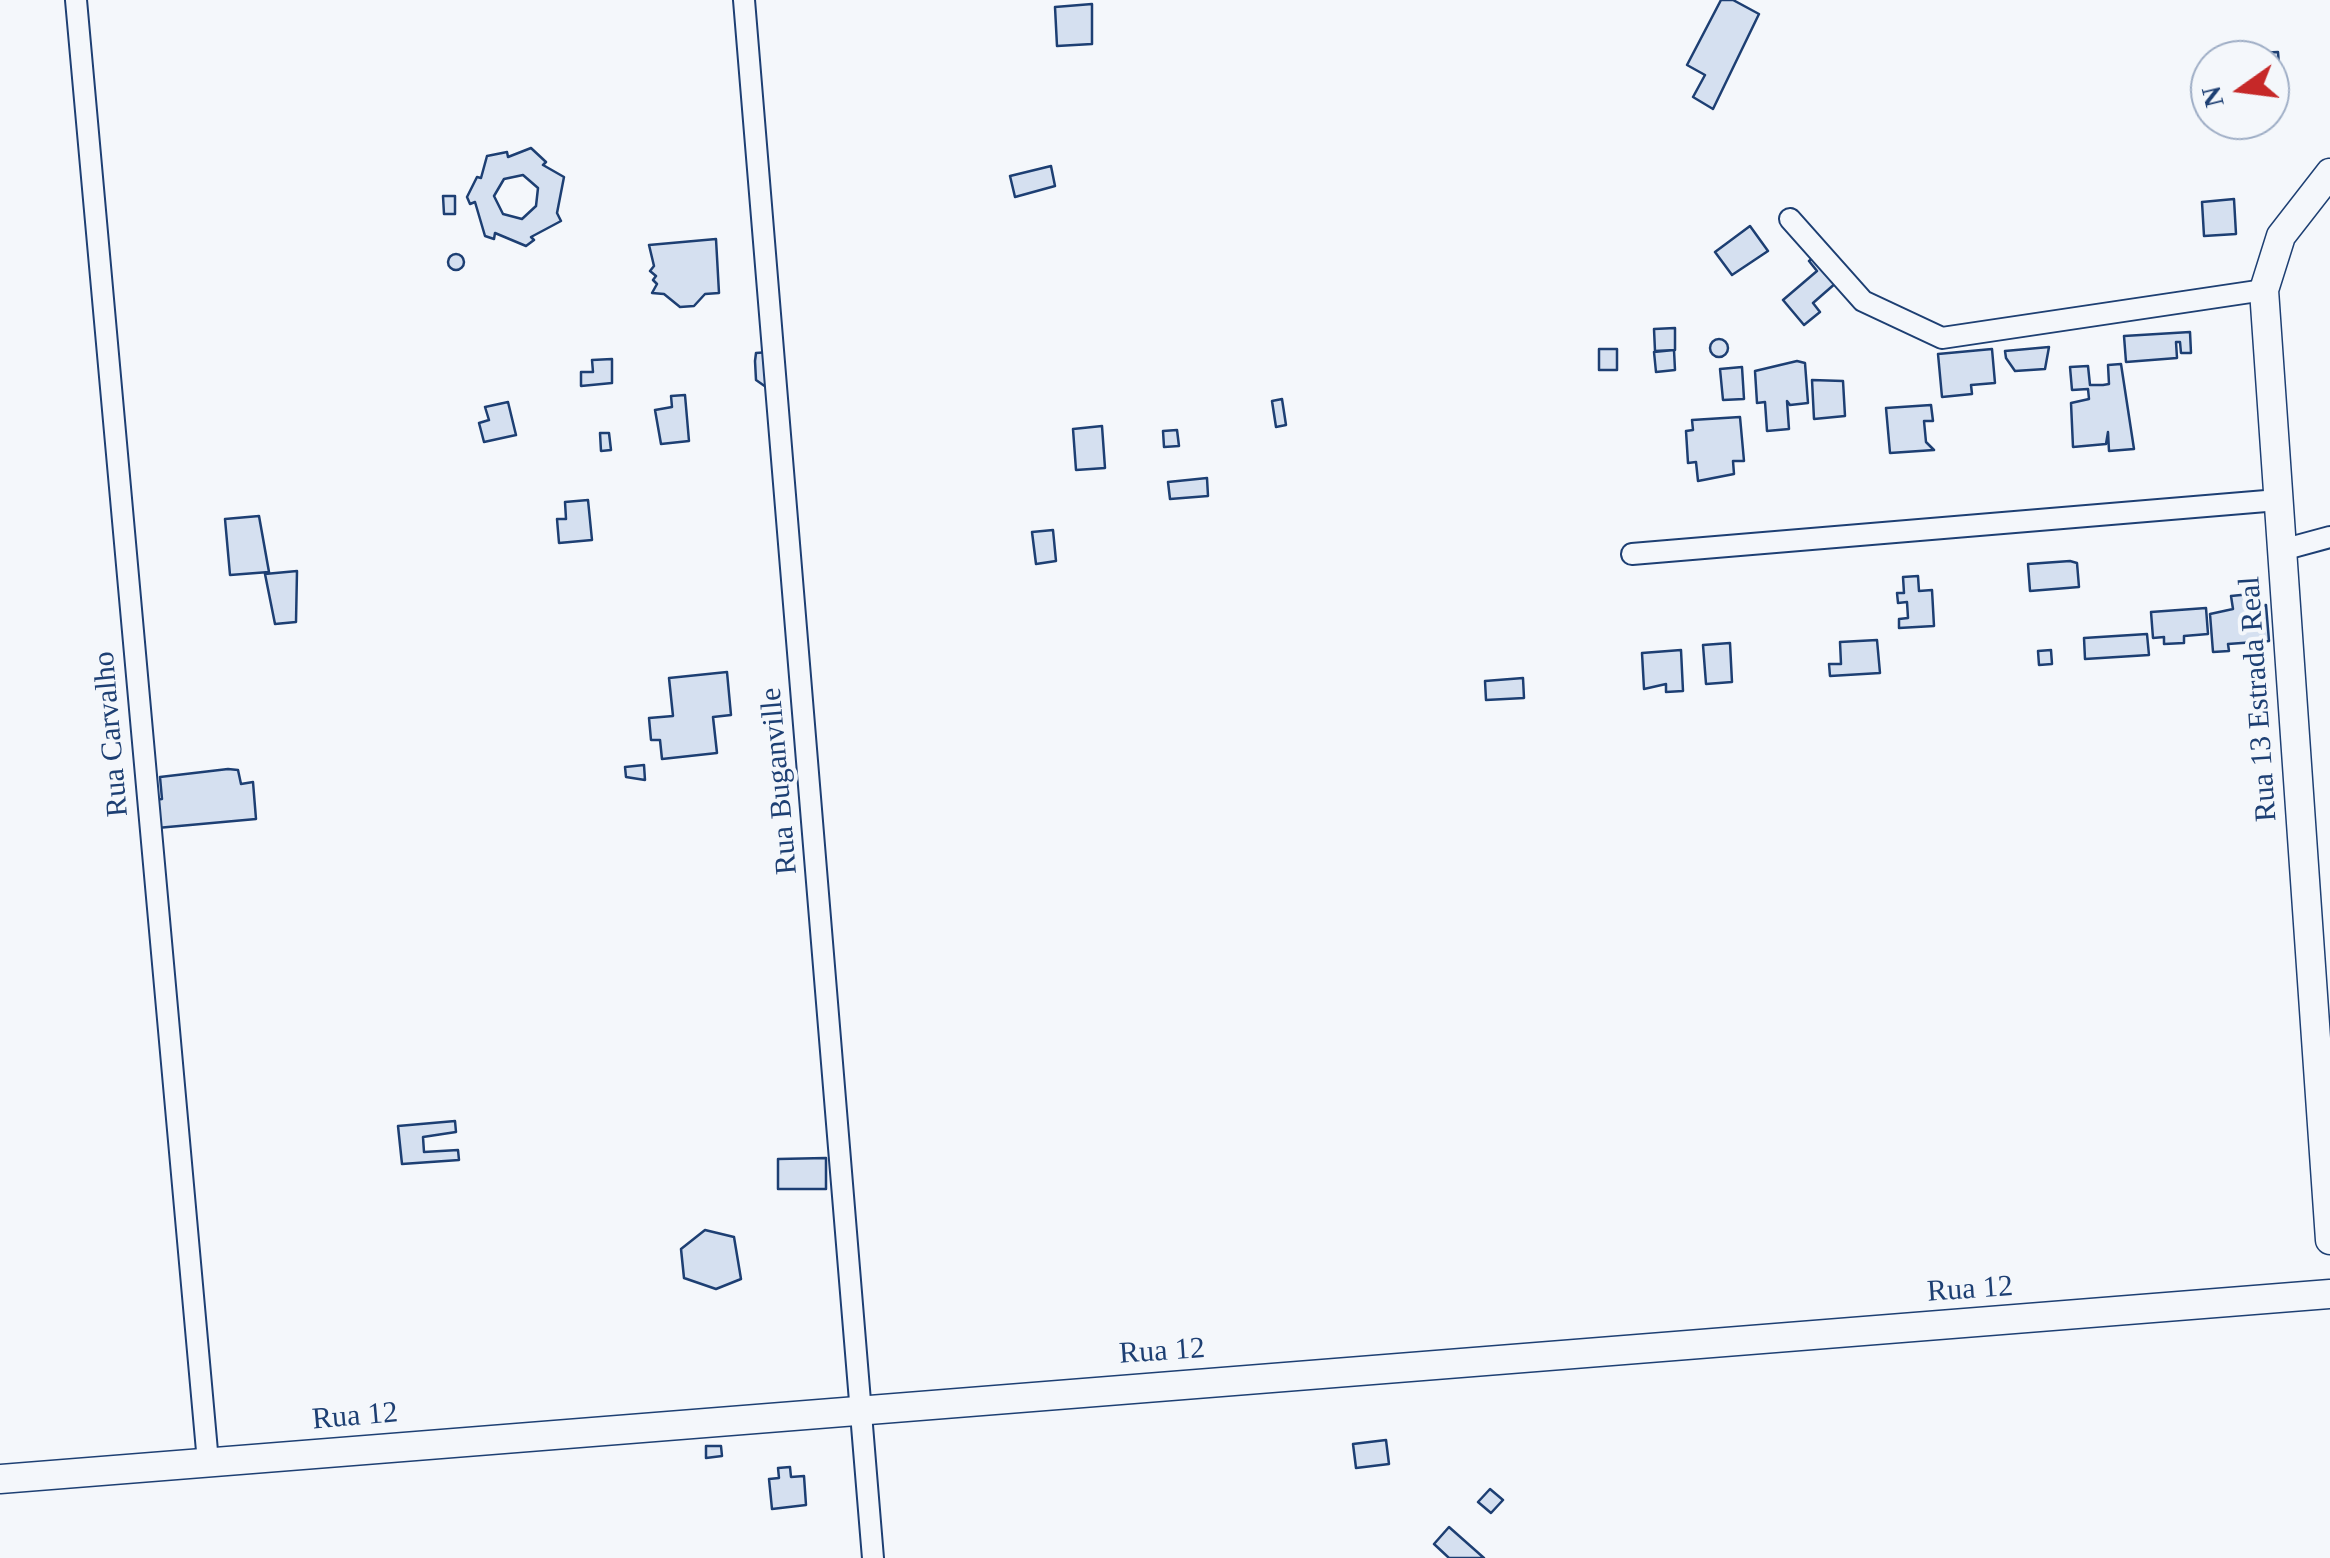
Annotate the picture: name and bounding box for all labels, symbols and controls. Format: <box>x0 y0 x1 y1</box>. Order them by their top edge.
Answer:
north arrow <box>2190 40 2290 140</box>
text: N <box>2195 83 2230 110</box>
street label: Rua 13 Estrada Real <box>2232 575 2286 823</box>
street label: Rua Carvalho <box>87 650 137 818</box>
street label: Rua Buganville <box>754 686 806 876</box>
street label: Rua 12 <box>1926 1269 2014 1311</box>
street label: Rua 12 <box>1118 1331 1206 1373</box>
street label: Rua 12 <box>311 1395 399 1439</box>

